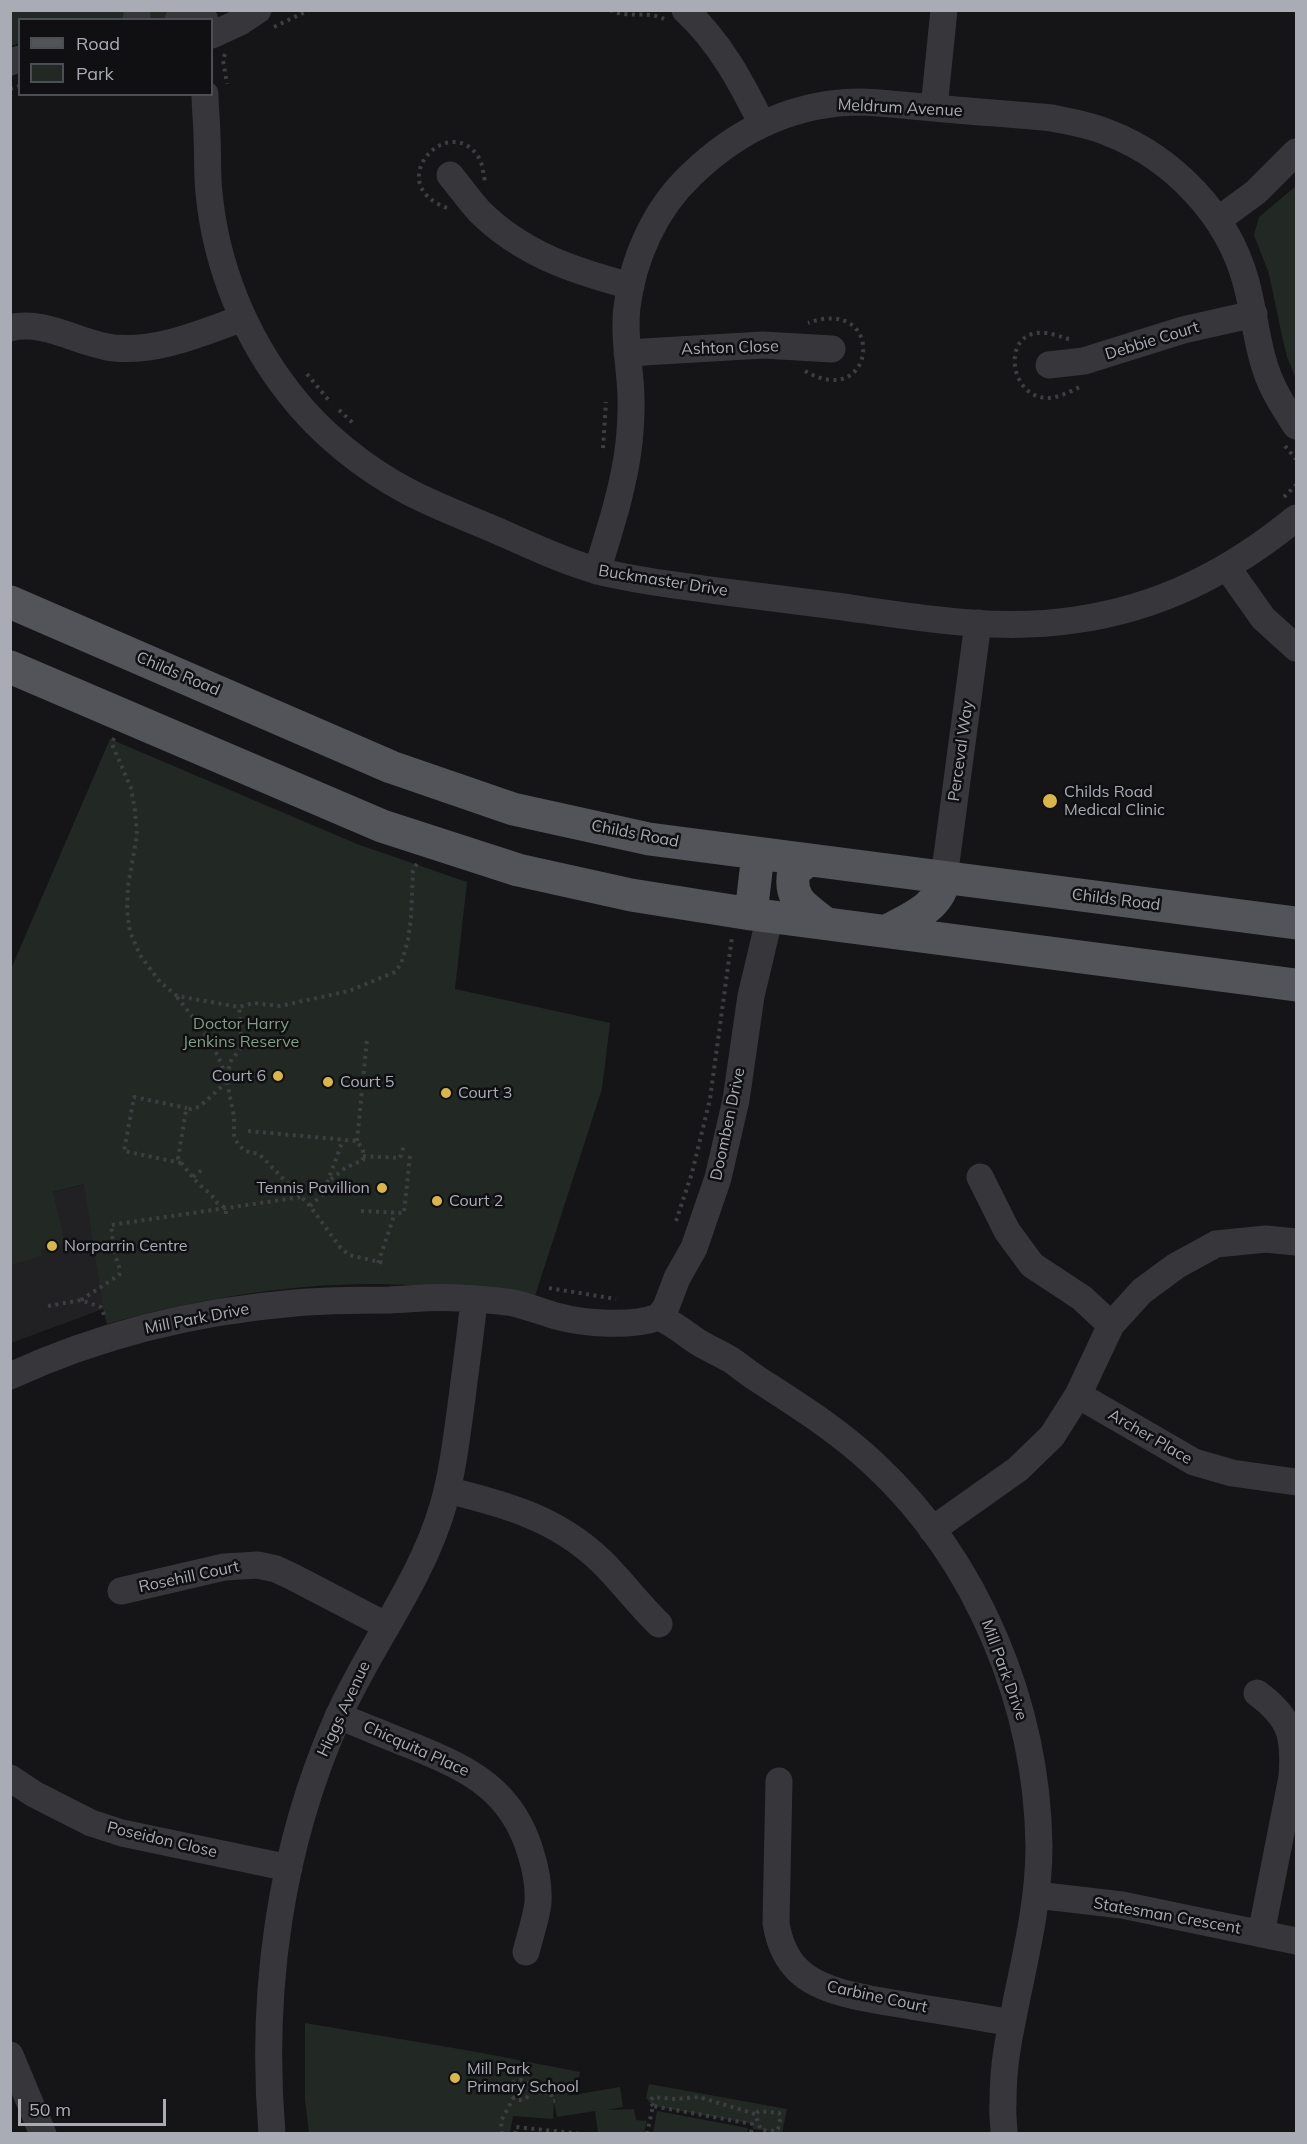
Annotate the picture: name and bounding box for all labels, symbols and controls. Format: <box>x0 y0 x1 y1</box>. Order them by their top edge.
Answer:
legend <box>18 18 213 96</box>
text: Road <box>76 32 120 55</box>
text: Park <box>76 62 114 85</box>
street label: Meldrum Avenue <box>837 95 963 121</box>
street label: Debbie Court <box>1103 318 1201 364</box>
street label: Ashton Close <box>681 337 779 359</box>
street label: Buckmaster Drive <box>597 561 729 601</box>
street label: Childs Road <box>133 648 223 700</box>
street label: Perceval Way <box>944 699 978 803</box>
place label: Childs Road Medical Clinic <box>1064 782 1165 820</box>
marker: Childs Road Medical Clinic <box>1041 792 1059 810</box>
street label: Childs Road <box>590 816 680 852</box>
street label: Childs Road <box>1071 885 1161 915</box>
park label: Doctor Harry Jenkins Reserve <box>183 1014 299 1052</box>
place label: Court 6 <box>212 1066 266 1086</box>
street label: Doomben Drive <box>707 1066 749 1182</box>
marker: Court 6 <box>271 1069 285 1083</box>
place label: Court 5 <box>340 1072 394 1092</box>
marker: Court 5 <box>321 1075 335 1089</box>
place label: Court 3 <box>458 1083 512 1103</box>
marker: Court 3 <box>439 1086 453 1100</box>
place label: Tennis Pavillion <box>256 1178 370 1198</box>
marker: Tennis Pavillion <box>375 1181 389 1195</box>
place label: Court 2 <box>449 1191 503 1211</box>
marker: Court 2 <box>430 1194 444 1208</box>
place label: Norparrin Centre <box>64 1236 188 1256</box>
marker: Norparrin Centre <box>45 1239 59 1253</box>
street label: Mill Park Drive <box>143 1299 251 1339</box>
street label: Archer Place <box>1105 1405 1195 1469</box>
street label: Rosehill Court <box>137 1557 241 1597</box>
street label: Mill Park Drive <box>977 1617 1031 1723</box>
street label: Higgs Avenue <box>313 1658 375 1760</box>
street label: Chicquita Place <box>360 1717 472 1781</box>
street label: Poseidon Close <box>105 1818 219 1862</box>
street label: Statesman Crescent <box>1092 1894 1242 1938</box>
street label: Carbine Court <box>825 1977 929 2017</box>
place label: Mill Park Primary School <box>467 2059 579 2097</box>
marker: Mill Park Primary School <box>448 2071 462 2085</box>
scale bar <box>21 2087 170 2125</box>
text: 50 m <box>29 2098 71 2121</box>

